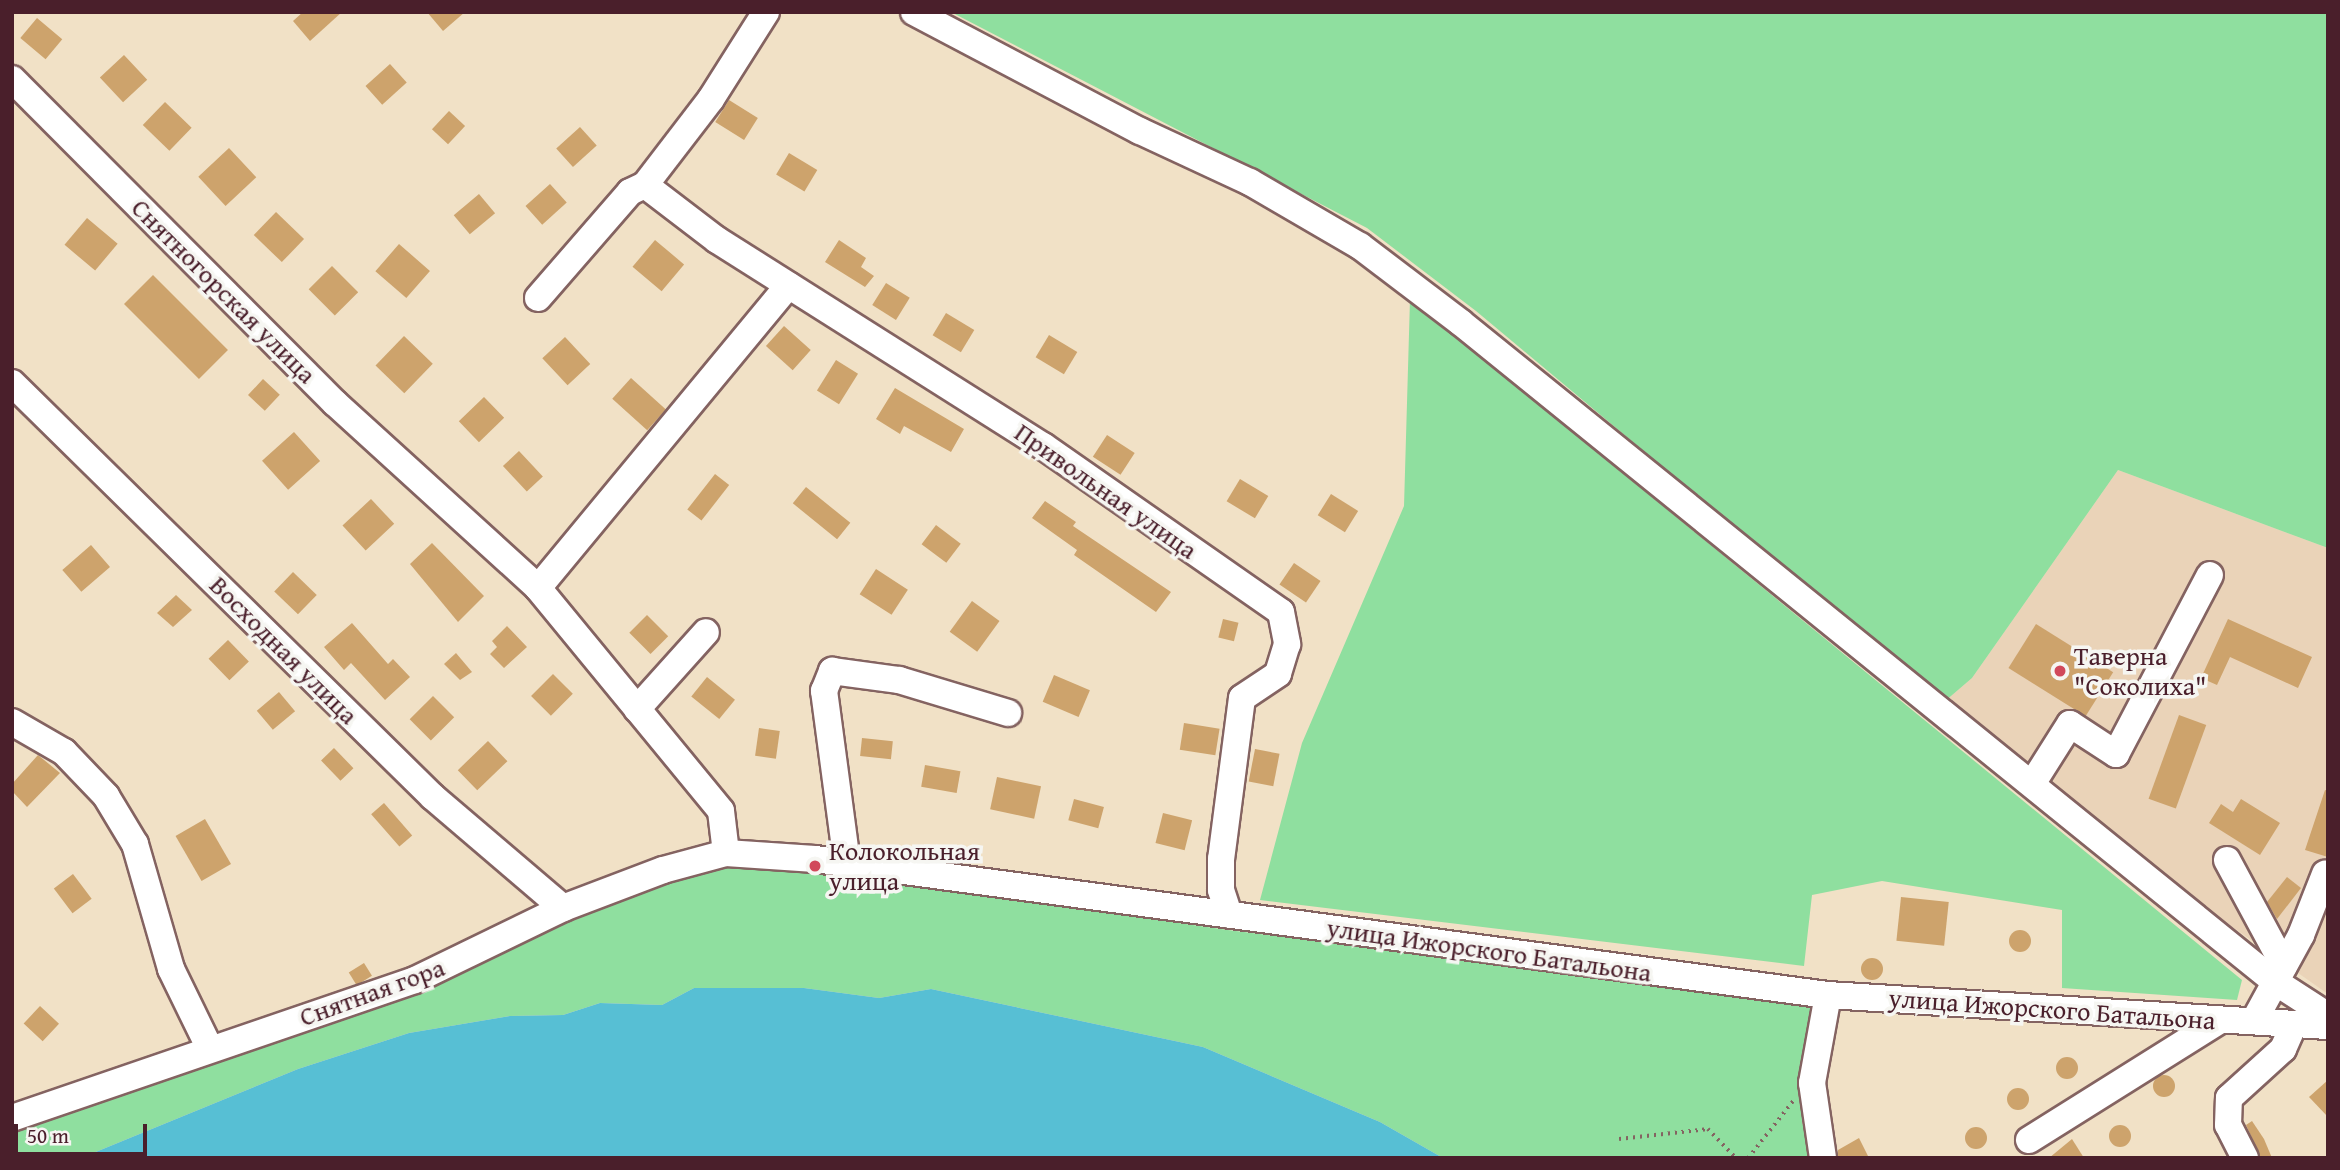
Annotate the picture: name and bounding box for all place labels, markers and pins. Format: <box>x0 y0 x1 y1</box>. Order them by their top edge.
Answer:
place label: Таверна "Соколиха" <box>2074 640 2207 702</box>
marker: Таверна "Соколиха" <box>2052 663 2068 679</box>
place label: Колокольная улица <box>829 835 980 896</box>
marker: Колокольная улица <box>807 858 823 874</box>

